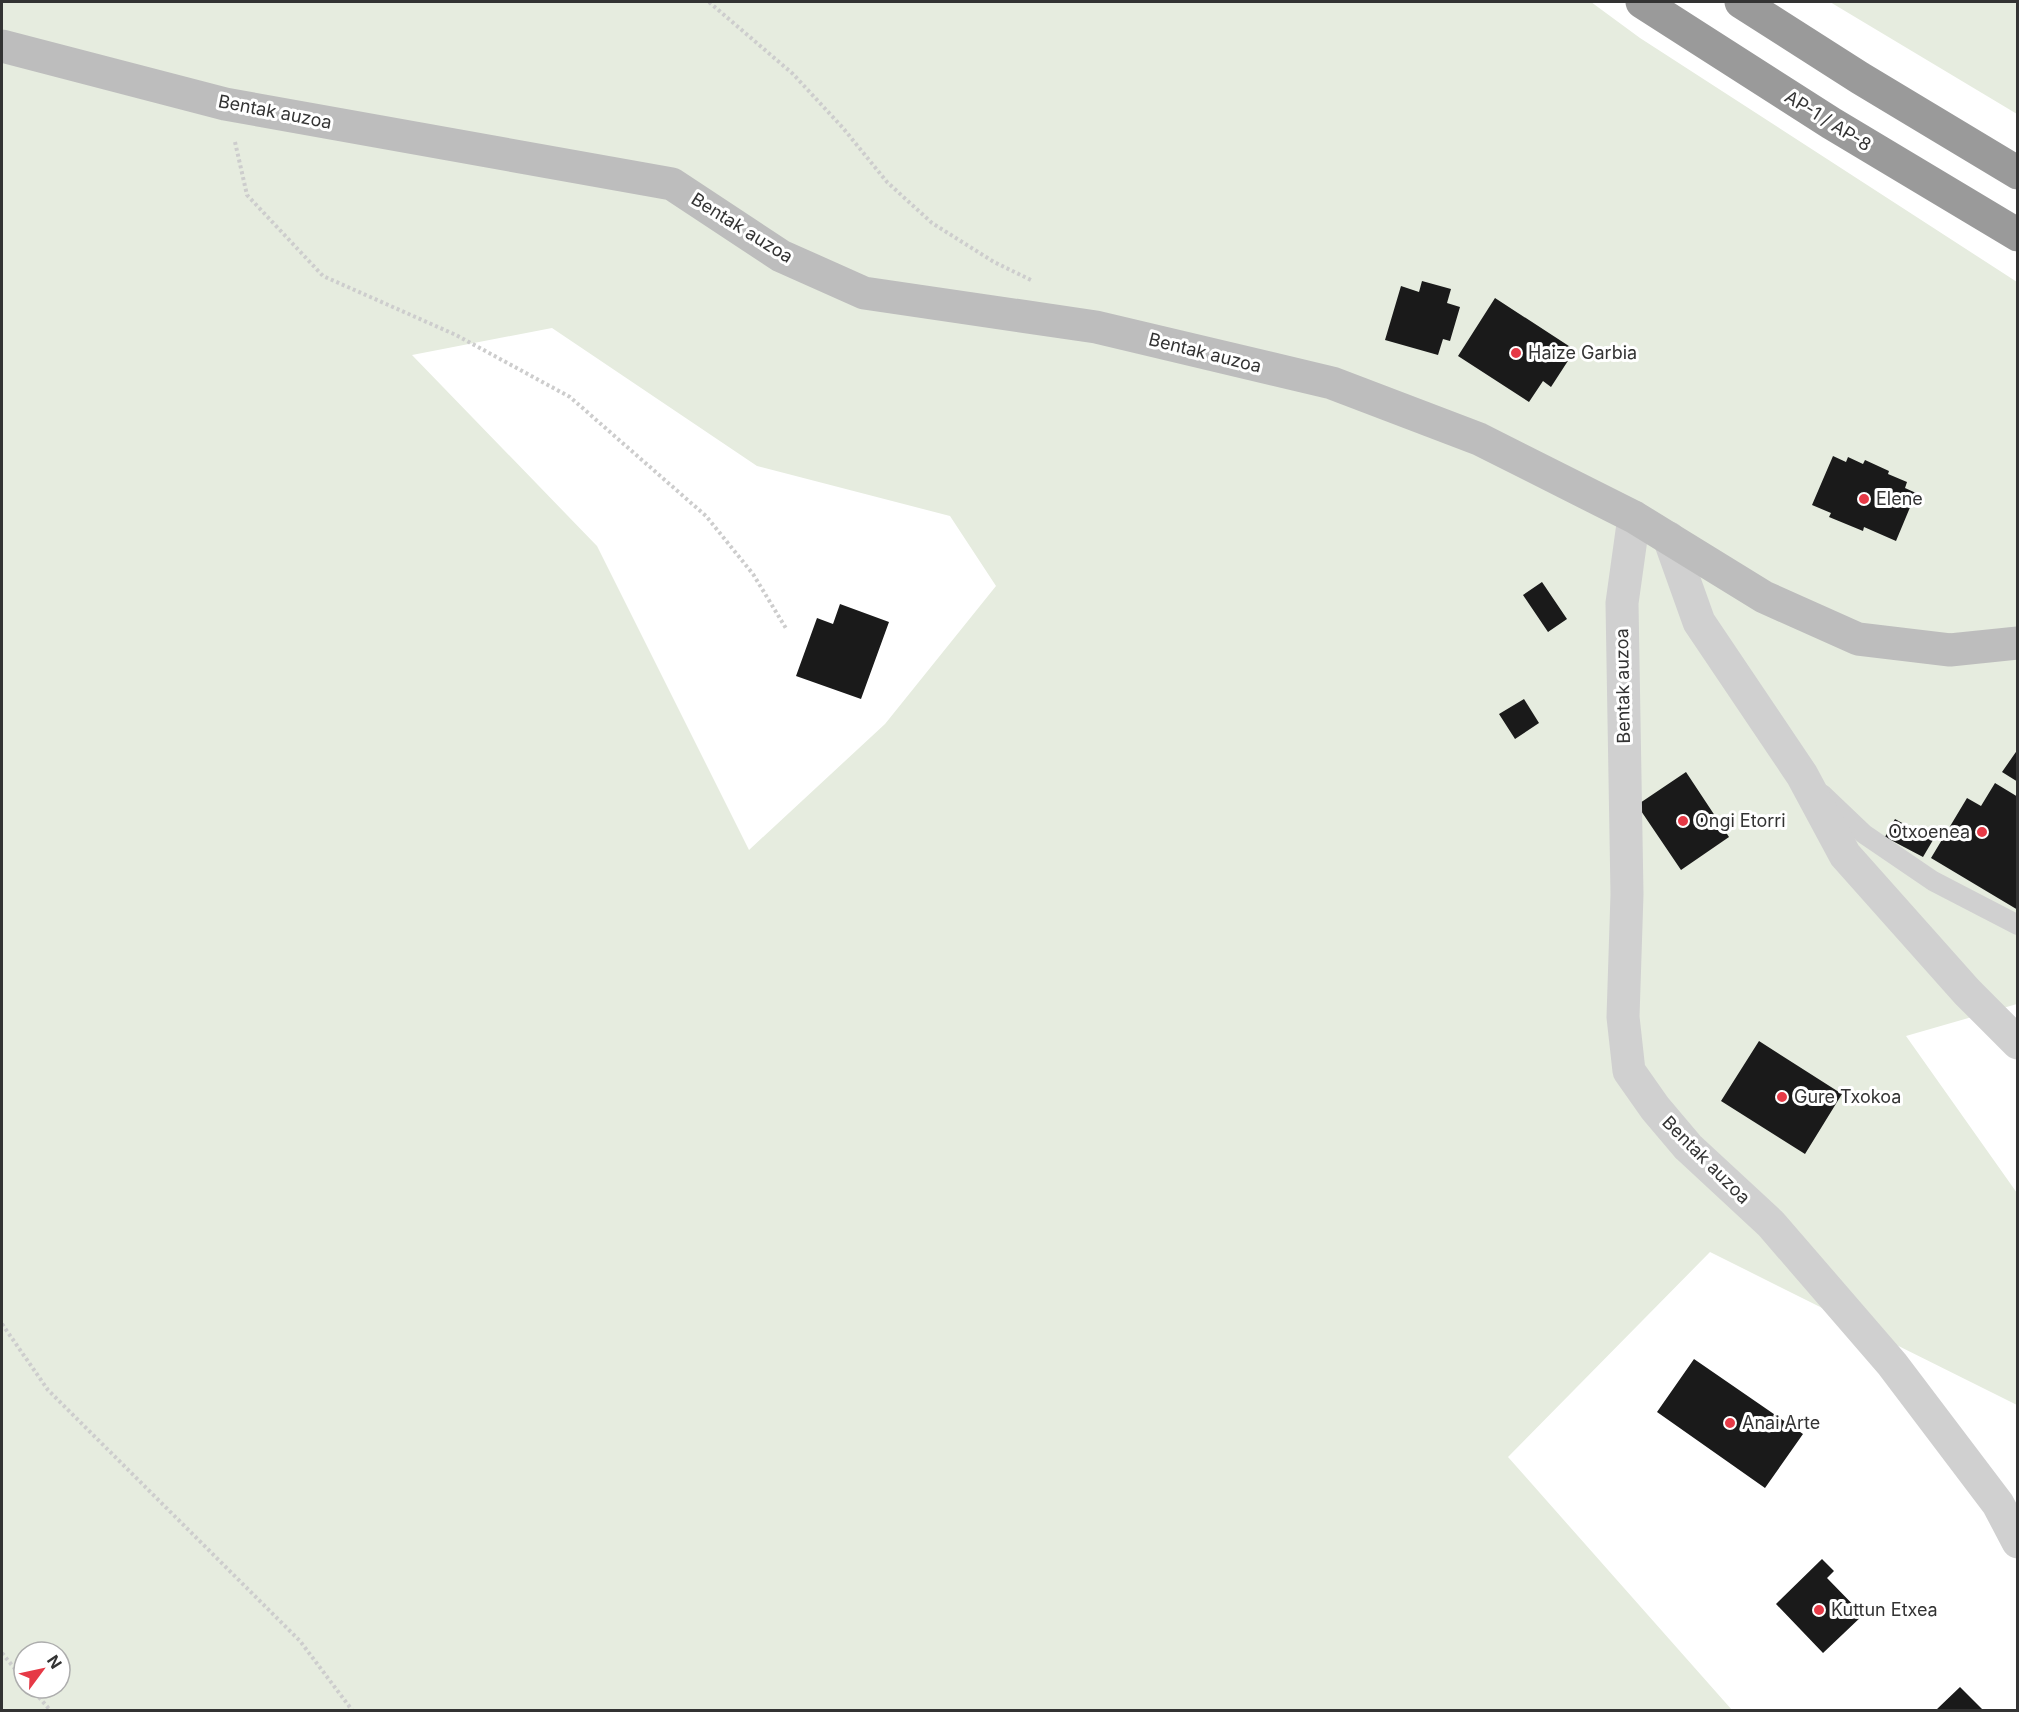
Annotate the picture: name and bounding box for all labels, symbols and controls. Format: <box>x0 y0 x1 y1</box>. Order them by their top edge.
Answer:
street label: AP-1 / AP-8 <box>1781 86 1875 155</box>
street label: Bentak auzoa <box>216 90 334 133</box>
street label: Bentak auzoa <box>688 188 797 267</box>
street label: Bentak auzoa <box>1147 328 1264 377</box>
place label: Haize Garbia <box>1528 342 1637 363</box>
marker: Haize Garbia <box>1509 346 1523 360</box>
place label: Elene <box>1876 488 1923 509</box>
marker: Elene <box>1857 492 1871 506</box>
street label: Bentak auzoa <box>1611 628 1634 744</box>
place label: Ongi Etorri <box>1695 810 1786 831</box>
marker: Ongi Etorri <box>1676 814 1690 828</box>
place label: Otxoenea <box>1888 821 1970 842</box>
marker: Otxoenea <box>1975 825 1989 839</box>
place label: Gure Txokoa <box>1794 1086 1901 1107</box>
marker: Gure Txokoa <box>1775 1090 1789 1104</box>
street label: Bentak auzoa <box>1658 1111 1755 1208</box>
place label: Anai Arte <box>1742 1412 1820 1433</box>
marker: Anai Arte <box>1723 1416 1737 1430</box>
place label: Kuttun Etxea <box>1831 1599 1938 1620</box>
marker: Kuttun Etxea <box>1812 1603 1826 1617</box>
north arrow <box>12 1640 72 1700</box>
text: N <box>43 1651 66 1672</box>

